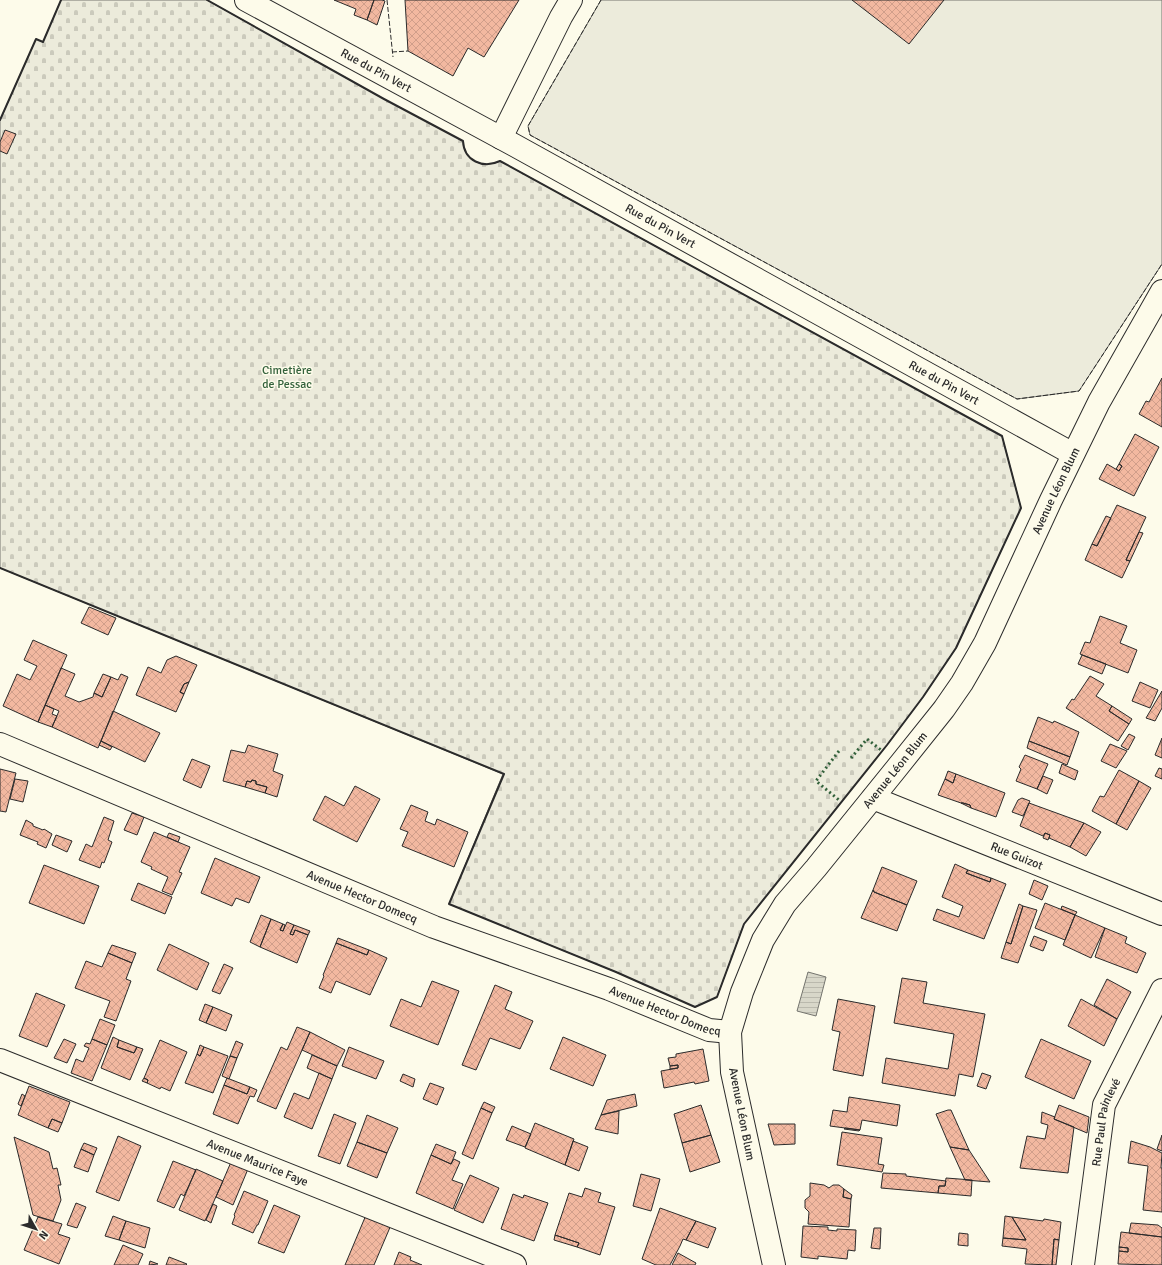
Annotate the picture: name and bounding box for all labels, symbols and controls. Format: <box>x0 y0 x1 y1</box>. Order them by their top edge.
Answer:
street label: Rue du Pin Vert <box>338 46 414 96</box>
street label: Rue du Pin Vert <box>622 201 698 252</box>
street label: Rue du Pin Vert <box>906 358 982 409</box>
park label: Cimetière de Pessac <box>262 363 312 392</box>
street label: Avenue Léon Blum <box>1029 445 1084 537</box>
street label: Avenue Léon Blum <box>860 729 931 812</box>
street label: Rue Guizot <box>988 839 1045 873</box>
street label: Avenue Hector Domecq <box>304 867 420 927</box>
street label: Avenue Hector Domecq <box>607 983 721 1039</box>
street label: Avenue Léon Blum <box>725 1066 758 1162</box>
street label: Rue Paul Painlevé <box>1089 1076 1124 1167</box>
street label: Avenue Maurice Faye <box>204 1136 310 1190</box>
north arrow <box>16 1209 56 1249</box>
text: N <box>36 1228 51 1242</box>

